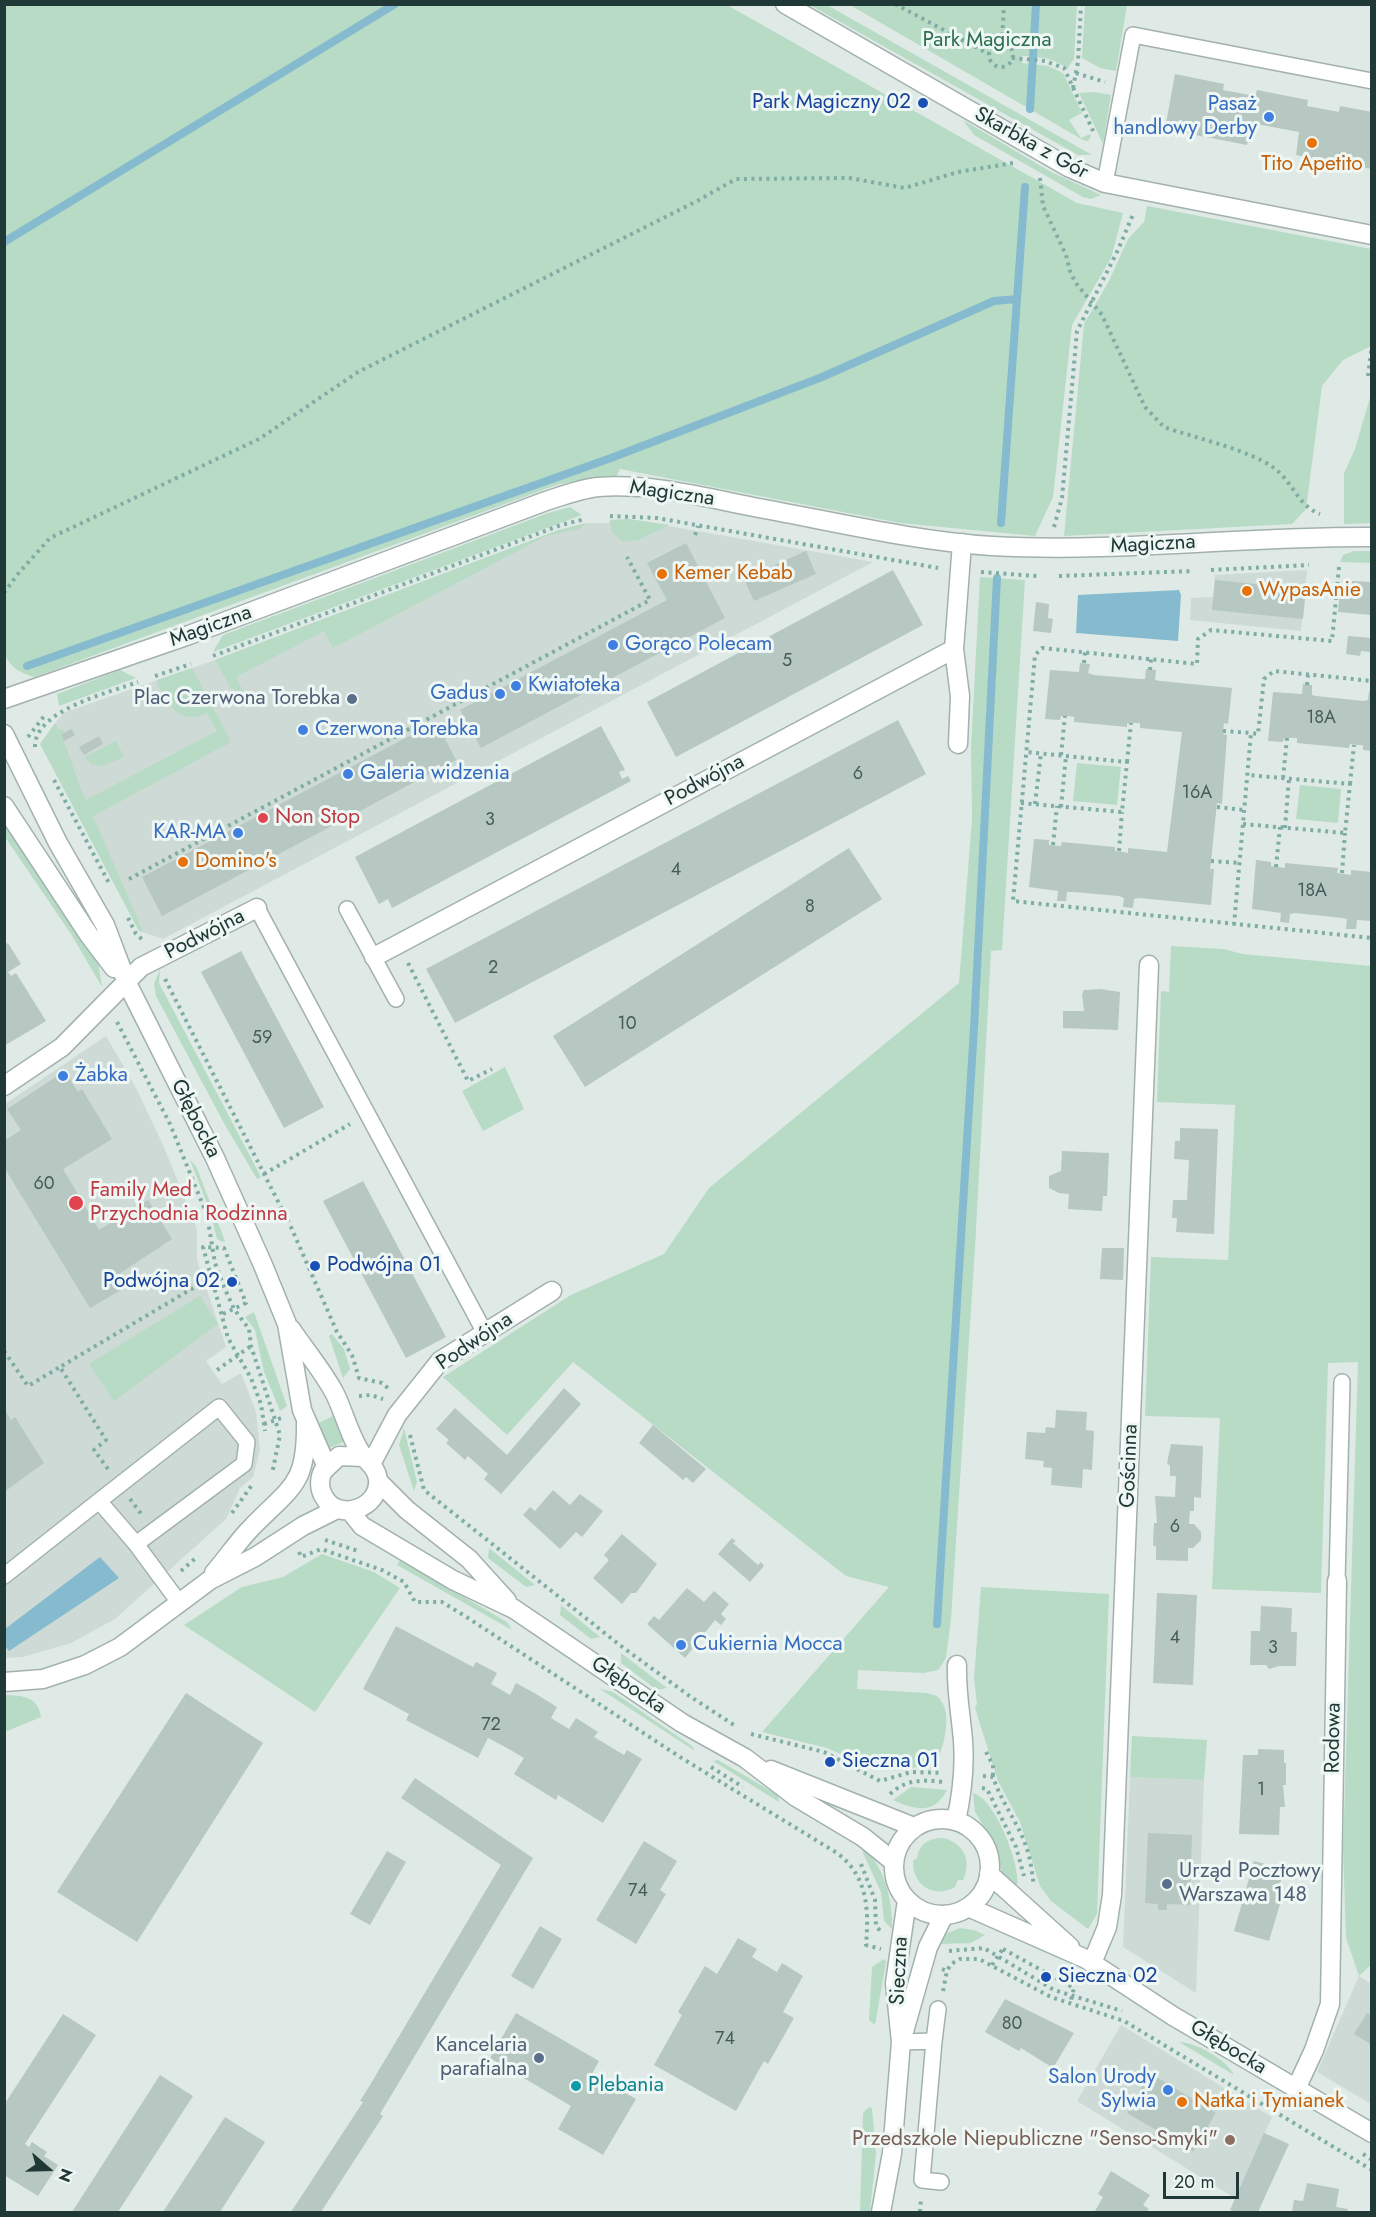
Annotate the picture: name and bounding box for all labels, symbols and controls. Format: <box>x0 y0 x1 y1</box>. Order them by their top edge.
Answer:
park label: Park Magiczna <box>922 28 1052 54</box>
place label: Park Magiczny 02 <box>752 90 911 116</box>
place label: Pasaż handlowy Derby <box>1113 92 1257 142</box>
marker: Park Magiczny 02 <box>916 96 930 110</box>
street label: Skarbka z Gór <box>970 102 1092 186</box>
marker: Pasaż handlowy Derby <box>1262 110 1276 124</box>
marker: Tito Apetito <box>1305 136 1319 150</box>
place label: Tito Apetito <box>1261 152 1363 178</box>
street label: Magiczna <box>628 476 716 512</box>
street label: Magiczna <box>1110 530 1196 560</box>
place label: Kemer Kebab <box>674 561 793 587</box>
marker: Kemer Kebab <box>655 567 669 581</box>
place label: WypasAnie <box>1259 578 1361 604</box>
marker: WypasAnie <box>1240 584 1254 598</box>
street label: Magiczna <box>167 601 255 653</box>
place label: Gorąco Polecam <box>625 632 772 658</box>
marker: Gorąco Polecam <box>606 638 620 652</box>
house number: 5 <box>782 651 792 673</box>
place label: Kwiatoteka <box>528 673 620 699</box>
marker: Kwiatoteka <box>509 679 523 693</box>
place label: Gadus <box>430 681 488 707</box>
place label: Plac Czerwona Torebka <box>134 686 340 712</box>
marker: Gadus <box>493 687 507 701</box>
marker: Plac Czerwona Torebka <box>345 692 359 706</box>
house number: 18A <box>1306 708 1336 730</box>
place label: Czerwona Torebka <box>315 717 478 743</box>
marker: Czerwona Torebka <box>296 723 310 737</box>
street label: Podwójna <box>661 750 749 812</box>
place label: Galeria widzenia <box>360 761 510 787</box>
house number: 6 <box>853 764 863 786</box>
marker: Galeria widzenia <box>341 767 355 781</box>
house number: 16A <box>1182 783 1212 805</box>
place label: Non Stop <box>275 805 360 831</box>
house number: 3 <box>485 810 495 832</box>
marker: Non Stop <box>256 811 270 825</box>
place label: KAR-MA <box>153 820 226 846</box>
marker: KAR-MA <box>231 826 245 840</box>
place label: Domino's <box>195 849 277 875</box>
marker: Domino's <box>176 855 190 869</box>
house number: 4 <box>671 860 681 882</box>
house number: 18A <box>1297 881 1327 903</box>
house number: 8 <box>805 897 815 919</box>
street label: Podwójna <box>161 904 249 966</box>
house number: 2 <box>488 958 498 980</box>
house number: 10 <box>618 1014 636 1036</box>
house number: 59 <box>252 1028 272 1050</box>
place label: Żabka <box>75 1063 128 1089</box>
marker: Żabka <box>56 1069 70 1083</box>
street label: Głębocka <box>165 1076 225 1162</box>
house number: 60 <box>33 1174 55 1196</box>
place label: Family Med Przychodnia Rodzinna <box>90 1178 288 1228</box>
marker: Family Med Przychodnia Rodzinna <box>67 1194 85 1212</box>
place label: Podwójna 01 <box>327 1253 441 1279</box>
marker: Podwójna 01 <box>308 1259 322 1273</box>
place label: Podwójna 02 <box>103 1269 220 1295</box>
marker: Podwójna 02 <box>225 1275 239 1289</box>
street label: Podwójna <box>432 1307 518 1377</box>
street label: Gościnna <box>1116 1424 1144 1508</box>
house number: 6 <box>1170 1517 1180 1539</box>
house number: 4 <box>1170 1628 1180 1650</box>
place label: Cukiernia Mocca <box>693 1632 843 1658</box>
marker: Cukiernia Mocca <box>674 1638 688 1652</box>
house number: 3 <box>1268 1638 1278 1660</box>
street label: Głębocka <box>586 1652 670 1720</box>
street label: Rodowa <box>1321 1702 1347 1774</box>
house number: 72 <box>481 1715 501 1737</box>
place label: Sieczna 01 <box>842 1749 939 1775</box>
marker: Sieczna 01 <box>823 1755 837 1769</box>
house number: 1 <box>1257 1780 1265 1802</box>
place label: Urząd Pocztowy Warszawa 148 <box>1179 1859 1320 1909</box>
marker: Urząd Pocztowy Warszawa 148 <box>1160 1877 1174 1891</box>
house number: 74 <box>628 1881 648 1903</box>
street label: Sieczna <box>886 1936 914 2006</box>
place label: Sieczna 02 <box>1058 1964 1157 1990</box>
marker: Sieczna 02 <box>1039 1970 1053 1984</box>
house number: 80 <box>1002 2014 1022 2036</box>
street label: Głębocka <box>1185 2015 1271 2081</box>
house number: 74 <box>715 2029 735 2051</box>
place label: Kancelaria parafialna <box>435 2033 527 2083</box>
marker: Kancelaria parafialna <box>532 2051 546 2065</box>
place label: Salon Urody Sylwia <box>1048 2065 1156 2115</box>
place label: Plebania <box>588 2073 664 2099</box>
marker: Plebania <box>569 2079 583 2093</box>
marker: Salon Urody Sylwia <box>1161 2083 1175 2097</box>
place label: Natka i Tymianek <box>1194 2089 1344 2115</box>
marker: Natka i Tymianek <box>1175 2095 1189 2109</box>
place label: Przedszkole Niepubliczne "Senso-Smyki" <box>852 2127 1218 2153</box>
marker: Przedszkole Niepubliczne "Senso-Smyki" <box>1223 2133 1237 2147</box>
north arrow <box>18 2139 78 2199</box>
scale bar <box>1166 2160 1242 2198</box>
text: N <box>52 2165 78 2185</box>
text: 20 m <box>1174 2169 1214 2195</box>

